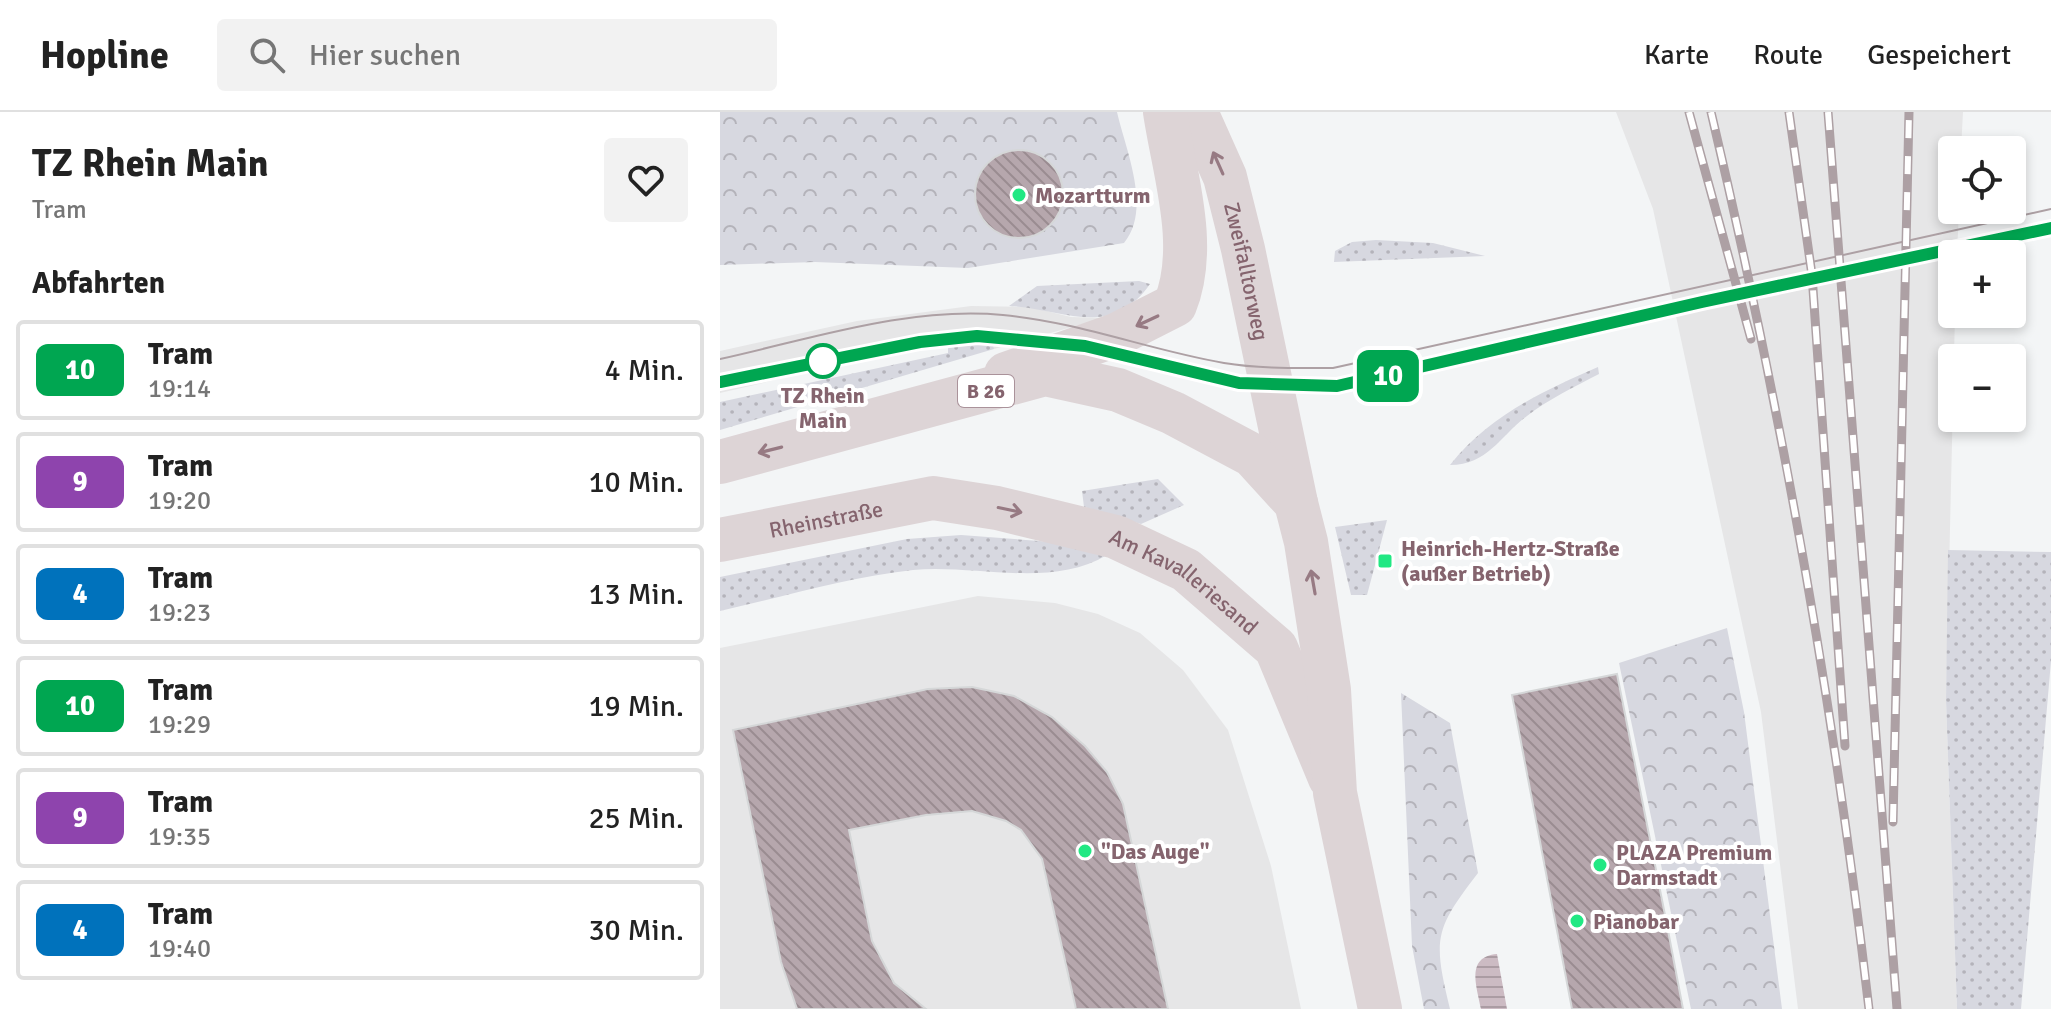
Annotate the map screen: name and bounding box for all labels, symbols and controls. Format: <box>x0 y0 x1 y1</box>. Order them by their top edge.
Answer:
search box <box>217 19 777 91</box>
text: Hopline <box>40 32 169 79</box>
icon: search <box>245 33 289 77</box>
text: Hier suchen <box>309 37 461 74</box>
text: Karte <box>1644 38 1709 72</box>
text: Route <box>1753 38 1823 72</box>
text: Gespeichert <box>1867 38 2011 72</box>
map controls <box>1938 136 2026 432</box>
button: locate <box>1938 136 2026 224</box>
button: heart <box>604 138 688 222</box>
text: TZ Rhein Main <box>32 140 269 187</box>
one-way arrow <box>1210 151 1225 176</box>
place label: Mozartturm <box>1035 182 1151 209</box>
marker: Mozartturm <box>1010 186 1028 204</box>
text: Tram <box>32 194 87 226</box>
street label: Zweifalltorweg <box>1218 199 1275 343</box>
button: + <box>1938 240 2026 328</box>
text: Abfahrten <box>32 265 165 302</box>
one-way arrow <box>1135 314 1160 329</box>
text: Tram <box>148 336 213 373</box>
marker: TZ Rhein Main <box>806 344 840 378</box>
button: − <box>1938 344 2026 432</box>
line badge: 10 <box>1352 350 1424 402</box>
text: 4 Min. <box>605 352 684 389</box>
text: 10 <box>65 353 95 387</box>
text: 10 <box>1373 359 1403 393</box>
text: 19:14 <box>148 373 211 405</box>
road number: B 26 <box>958 375 1014 407</box>
place label: TZ Rhein Main <box>781 382 865 434</box>
one-way arrow <box>758 444 783 459</box>
text: Tram <box>148 448 213 485</box>
text: 10 Min. <box>588 464 684 501</box>
text: 9 <box>72 465 88 499</box>
text: 19:20 <box>148 485 211 517</box>
street label: Rheinstraße <box>767 495 885 544</box>
one-way arrow <box>996 503 1022 518</box>
street label: Am Kavalleriesand <box>1105 522 1264 640</box>
place label: Heinrich-Hertz-Straße (außer Betrieb) <box>1401 535 1620 587</box>
marker: Heinrich-Hertz-Straße (außer Betrieb) <box>1376 552 1394 570</box>
text: Tram <box>148 560 213 597</box>
one-way arrow <box>1305 569 1320 595</box>
text: 13 Min. <box>588 576 684 613</box>
text: 4 <box>72 577 88 611</box>
text: 19:23 <box>148 597 211 629</box>
text: Tram <box>148 672 213 709</box>
text: 19 Min. <box>588 688 684 725</box>
text: 10 <box>65 689 95 723</box>
text: 19:29 <box>148 709 211 741</box>
text: Tram <box>148 784 213 821</box>
text: 25 Min. <box>588 800 684 837</box>
text: 9 <box>72 801 88 835</box>
text: 19:35 <box>148 821 211 853</box>
place label: "Das Auge" <box>1101 838 1209 865</box>
place label: PLAZA Premium Darmstadt <box>1616 839 1773 891</box>
marker: "Das Auge" <box>1076 842 1094 860</box>
marker: PLAZA Premium Darmstadt <box>1591 856 1609 874</box>
text: Tram <box>148 896 213 933</box>
place label: Pianobar <box>1593 908 1679 935</box>
text: 30 Min. <box>588 912 684 949</box>
marker: Pianobar <box>1568 912 1586 930</box>
text: 4 <box>72 913 88 947</box>
text: 19:40 <box>148 933 211 965</box>

